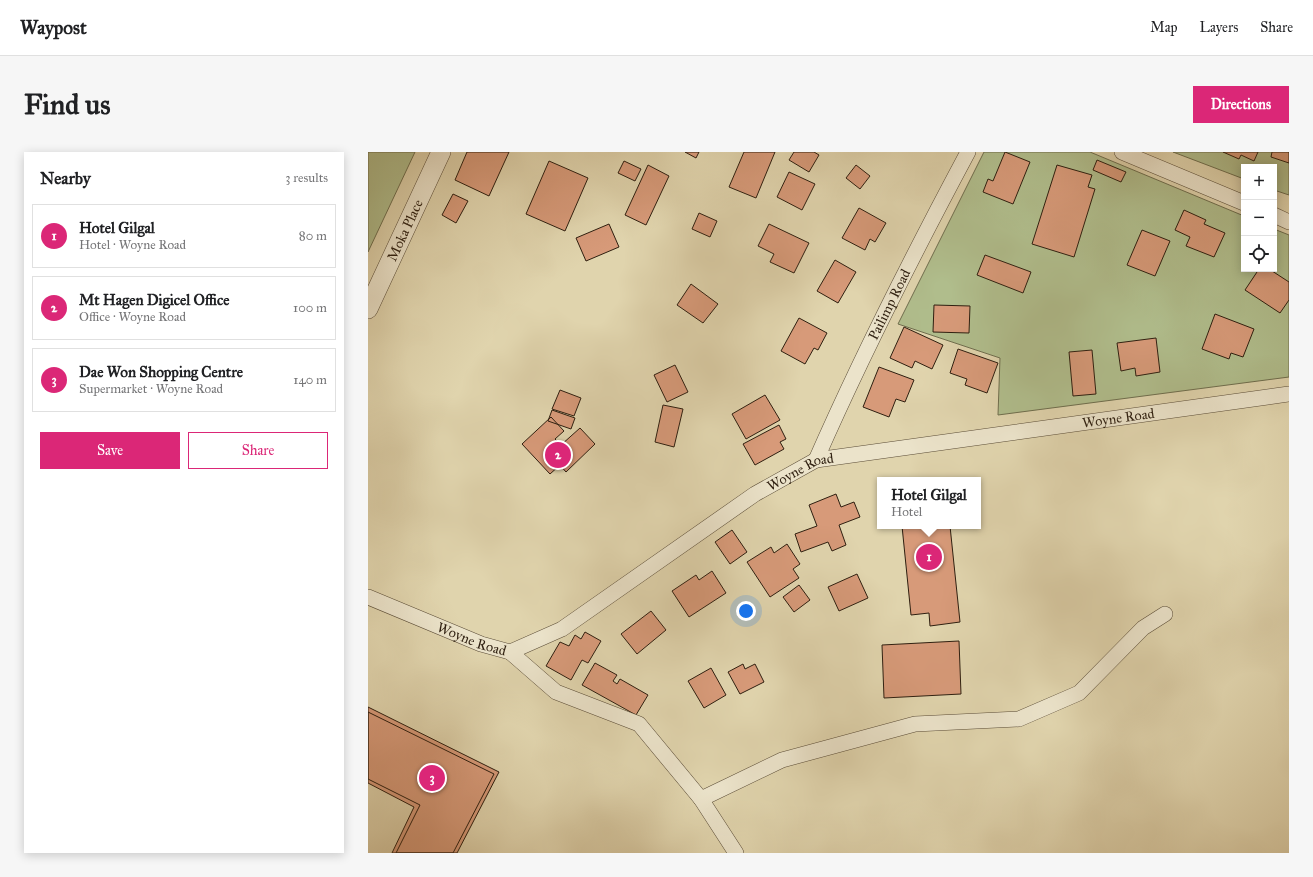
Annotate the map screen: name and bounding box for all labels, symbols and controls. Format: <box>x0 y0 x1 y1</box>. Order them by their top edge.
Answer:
text: Waypost <box>20 16 87 39</box>
text: Map <box>1150 19 1178 36</box>
text: Layers <box>1200 19 1238 36</box>
text: Share <box>1260 19 1293 36</box>
button: Directions <box>1193 86 1289 123</box>
text: Find us <box>24 87 110 122</box>
map controls <box>1241 164 1277 272</box>
button: + <box>1241 164 1277 200</box>
text: Nearby <box>40 168 91 189</box>
text: 3 results <box>285 170 328 186</box>
street label: Moka Place <box>383 197 427 264</box>
button: − <box>1241 200 1277 236</box>
text: Hotel Gilgal <box>79 219 155 237</box>
text: 1 <box>51 228 57 244</box>
text: 80 m <box>299 228 327 244</box>
button: locate <box>1241 236 1277 272</box>
text: Hotel · Woyne Road <box>79 237 186 253</box>
street label: Pailimp Road <box>865 266 914 343</box>
text: Mt Hagen Digicel Office <box>79 291 230 309</box>
text: 2 <box>51 300 57 316</box>
text: 100 m <box>293 300 327 316</box>
text: Office · Woyne Road <box>79 309 186 325</box>
text: Dae Won Shopping Centre <box>79 363 243 381</box>
text: 3 <box>51 372 57 388</box>
text: 140 m <box>293 372 327 388</box>
text: Supermarket · Woyne Road <box>79 381 223 397</box>
street label: Woyne Road <box>1081 405 1156 432</box>
button: Save <box>40 432 180 469</box>
button: Share <box>188 432 328 469</box>
pin: 2 <box>545 440 571 470</box>
street label: Woyne Road <box>764 450 835 495</box>
popup <box>877 477 981 529</box>
text: Hotel Gilgal <box>891 486 967 504</box>
text: Hotel <box>891 504 922 520</box>
pin: 1 <box>916 542 942 572</box>
your location <box>736 601 756 621</box>
street label: Woyne Road <box>434 619 508 660</box>
pin: 3 <box>419 763 445 793</box>

